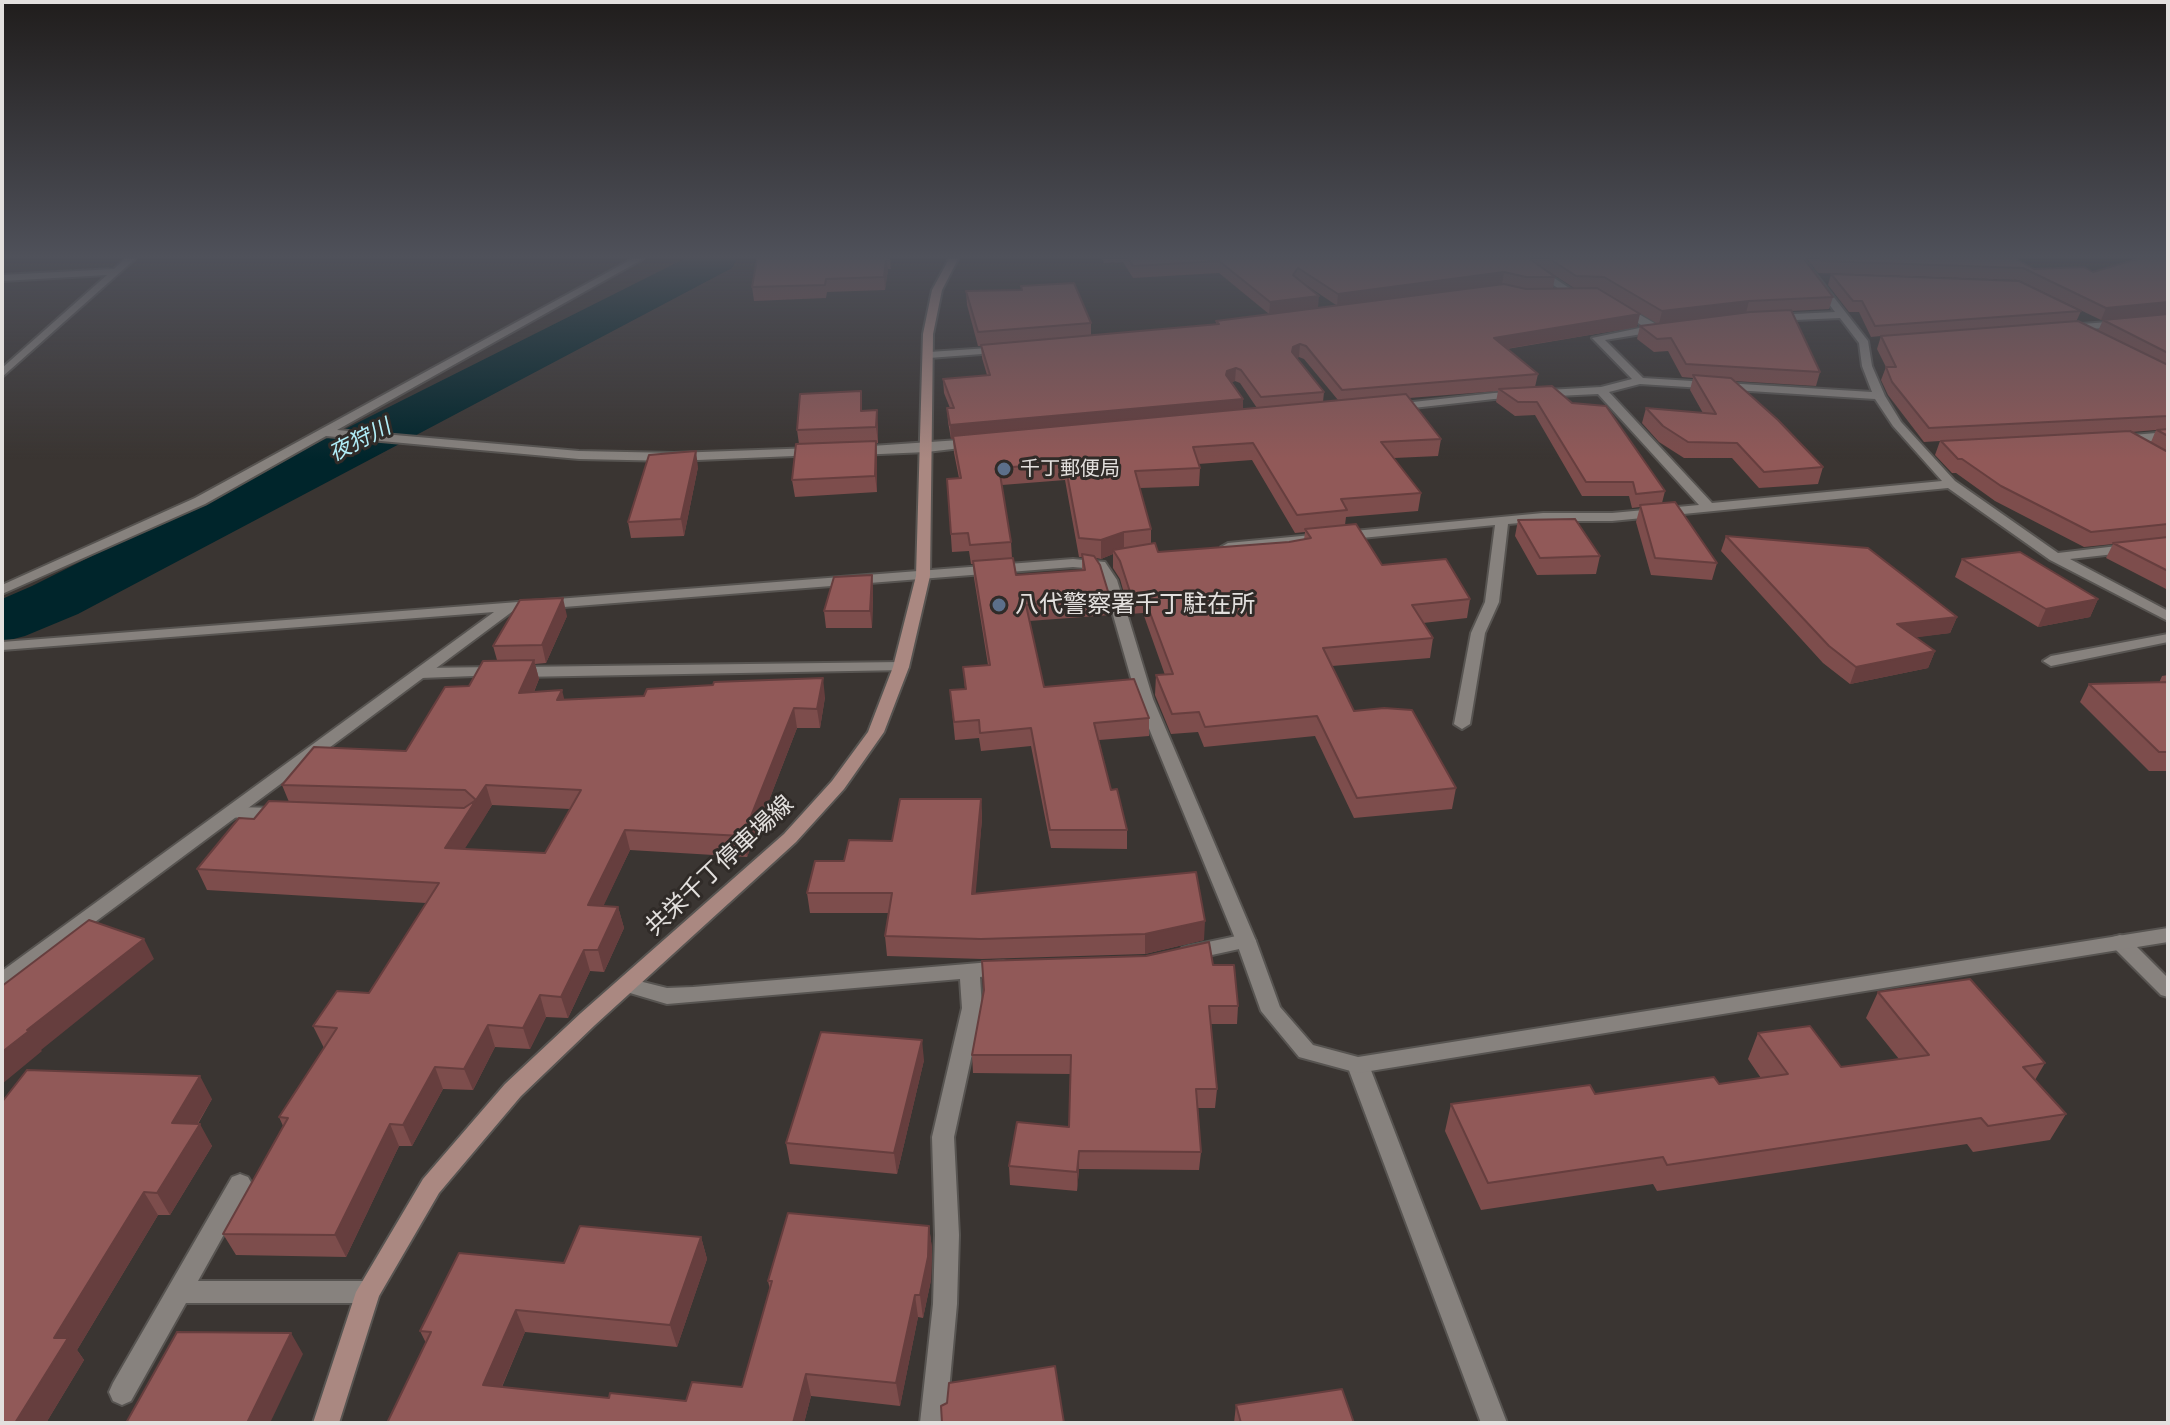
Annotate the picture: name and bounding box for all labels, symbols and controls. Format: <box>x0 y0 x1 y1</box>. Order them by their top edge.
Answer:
water label: 夜狩川 <box>325 414 395 468</box>
place label: 千丁郵便局 <box>1020 457 1120 481</box>
marker: 千丁郵便局 <box>995 460 1013 478</box>
place label: 八代警察署千丁駐在所 <box>1015 591 1255 619</box>
marker: 八代警察署千丁駐在所 <box>990 596 1008 614</box>
street label: 共栄千丁停車場線 <box>640 790 800 942</box>

